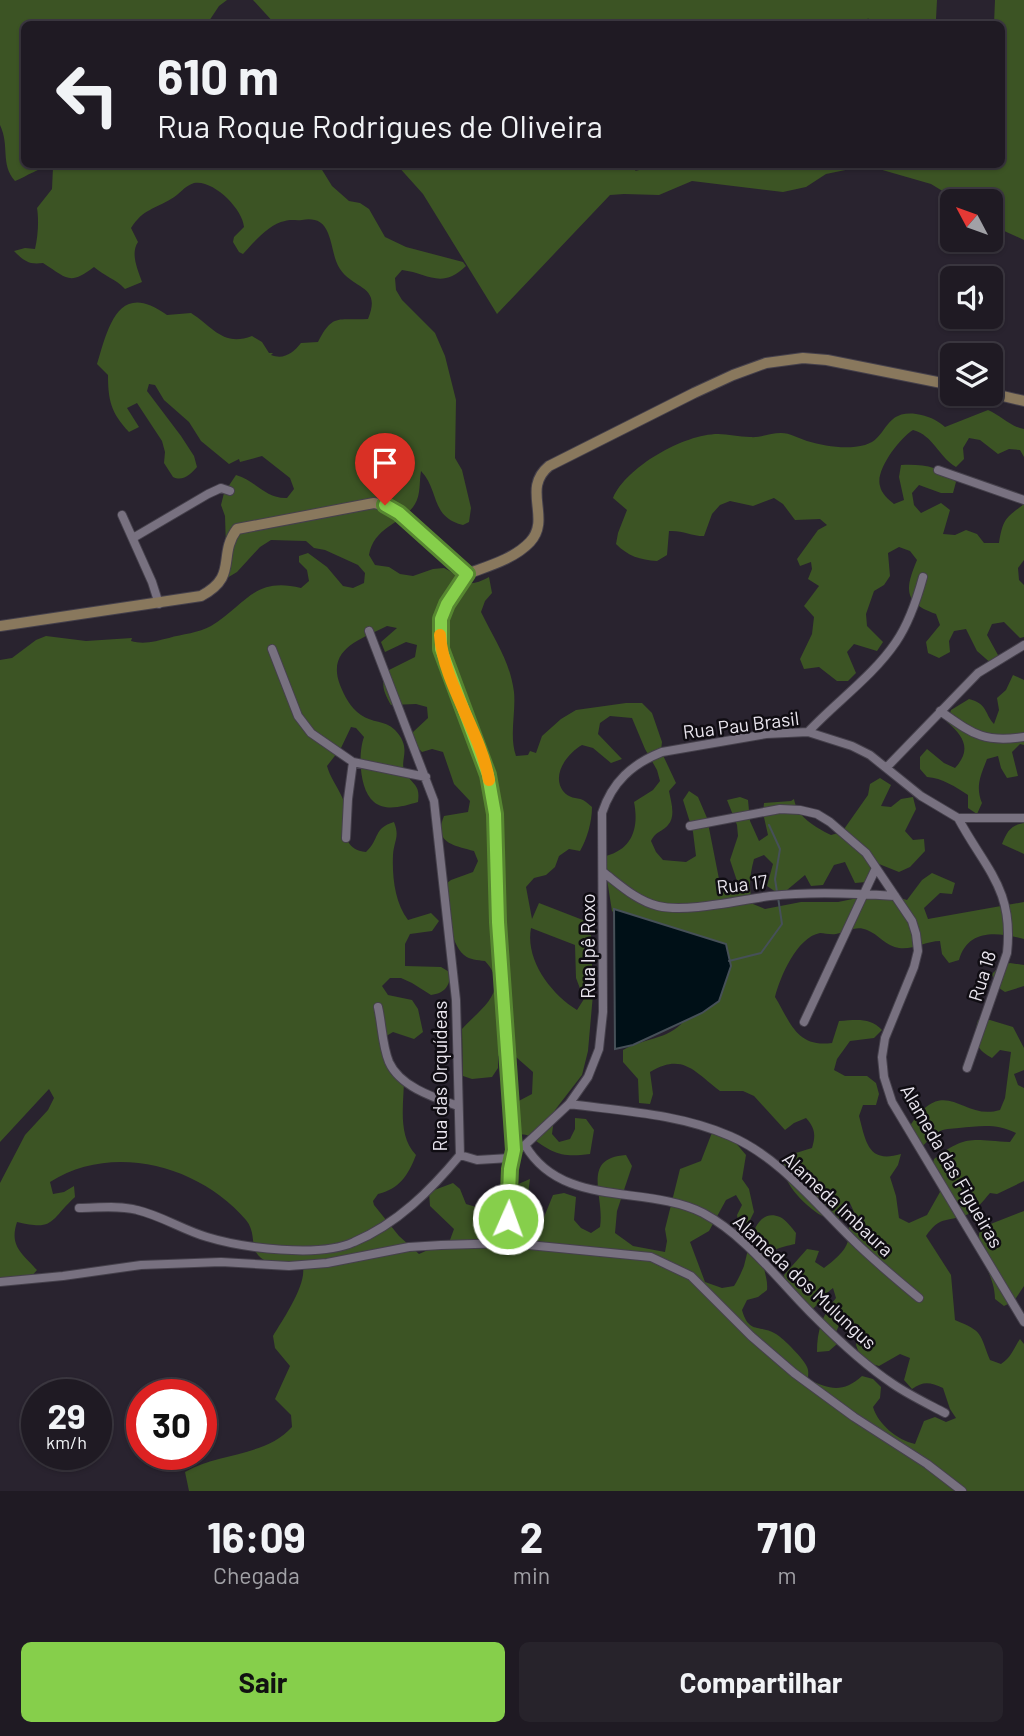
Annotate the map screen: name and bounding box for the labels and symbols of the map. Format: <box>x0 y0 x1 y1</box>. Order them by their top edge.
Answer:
north arrow <box>940 189 1003 252</box>
pin <box>355 433 415 505</box>
street label: Rua Pau Brasil <box>681 706 800 743</box>
street label: Rua 17 <box>715 869 769 898</box>
street label: Rua Ipê Roxo <box>576 893 599 999</box>
street label: Rua 18 <box>963 948 1000 1004</box>
street label: Rua das Orquídeas <box>428 1001 451 1151</box>
street label: Alameda das Figueiras <box>896 1080 1009 1252</box>
street label: Alameda Imbaura <box>778 1147 898 1261</box>
position arrow <box>471 1182 545 1256</box>
street label: Alameda dos Mulungus <box>729 1209 882 1354</box>
speed limit sign: 30 <box>126 1379 217 1470</box>

